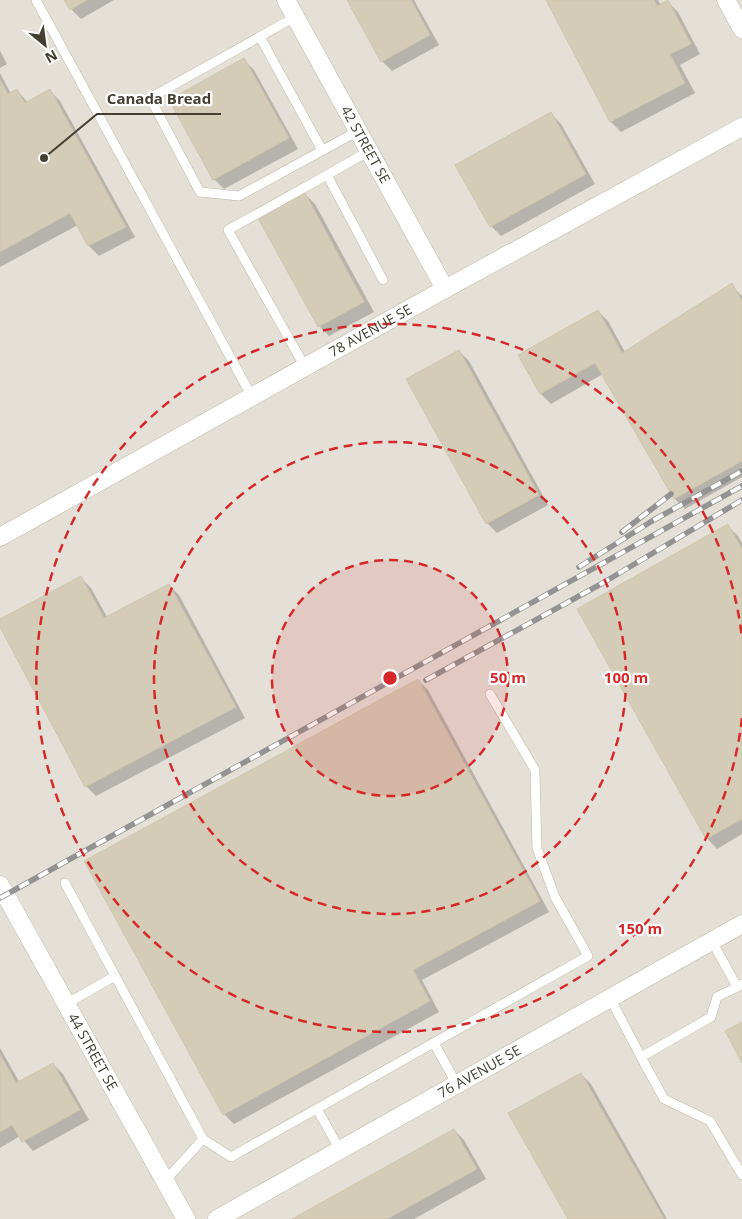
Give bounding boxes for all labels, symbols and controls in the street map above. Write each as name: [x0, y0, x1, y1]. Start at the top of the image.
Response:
north arrow: [20, 20, 70, 70]
text: N: [42, 46, 61, 68]
callout: Canada Bread: [97, 84, 221, 114]
text: Canada Bread: [107, 88, 211, 108]
street label: 42 STREET SE: [337, 102, 395, 187]
street label: 78 AVENUE SE: [325, 299, 415, 361]
text: 50 m: [490, 667, 526, 687]
text: 100 m: [604, 667, 648, 687]
centre of rings: [381, 669, 399, 687]
text: 150 m: [618, 918, 662, 938]
street label: 44 STREET SE: [64, 1009, 123, 1094]
street label: 76 AVENUE SE: [434, 1040, 524, 1102]

